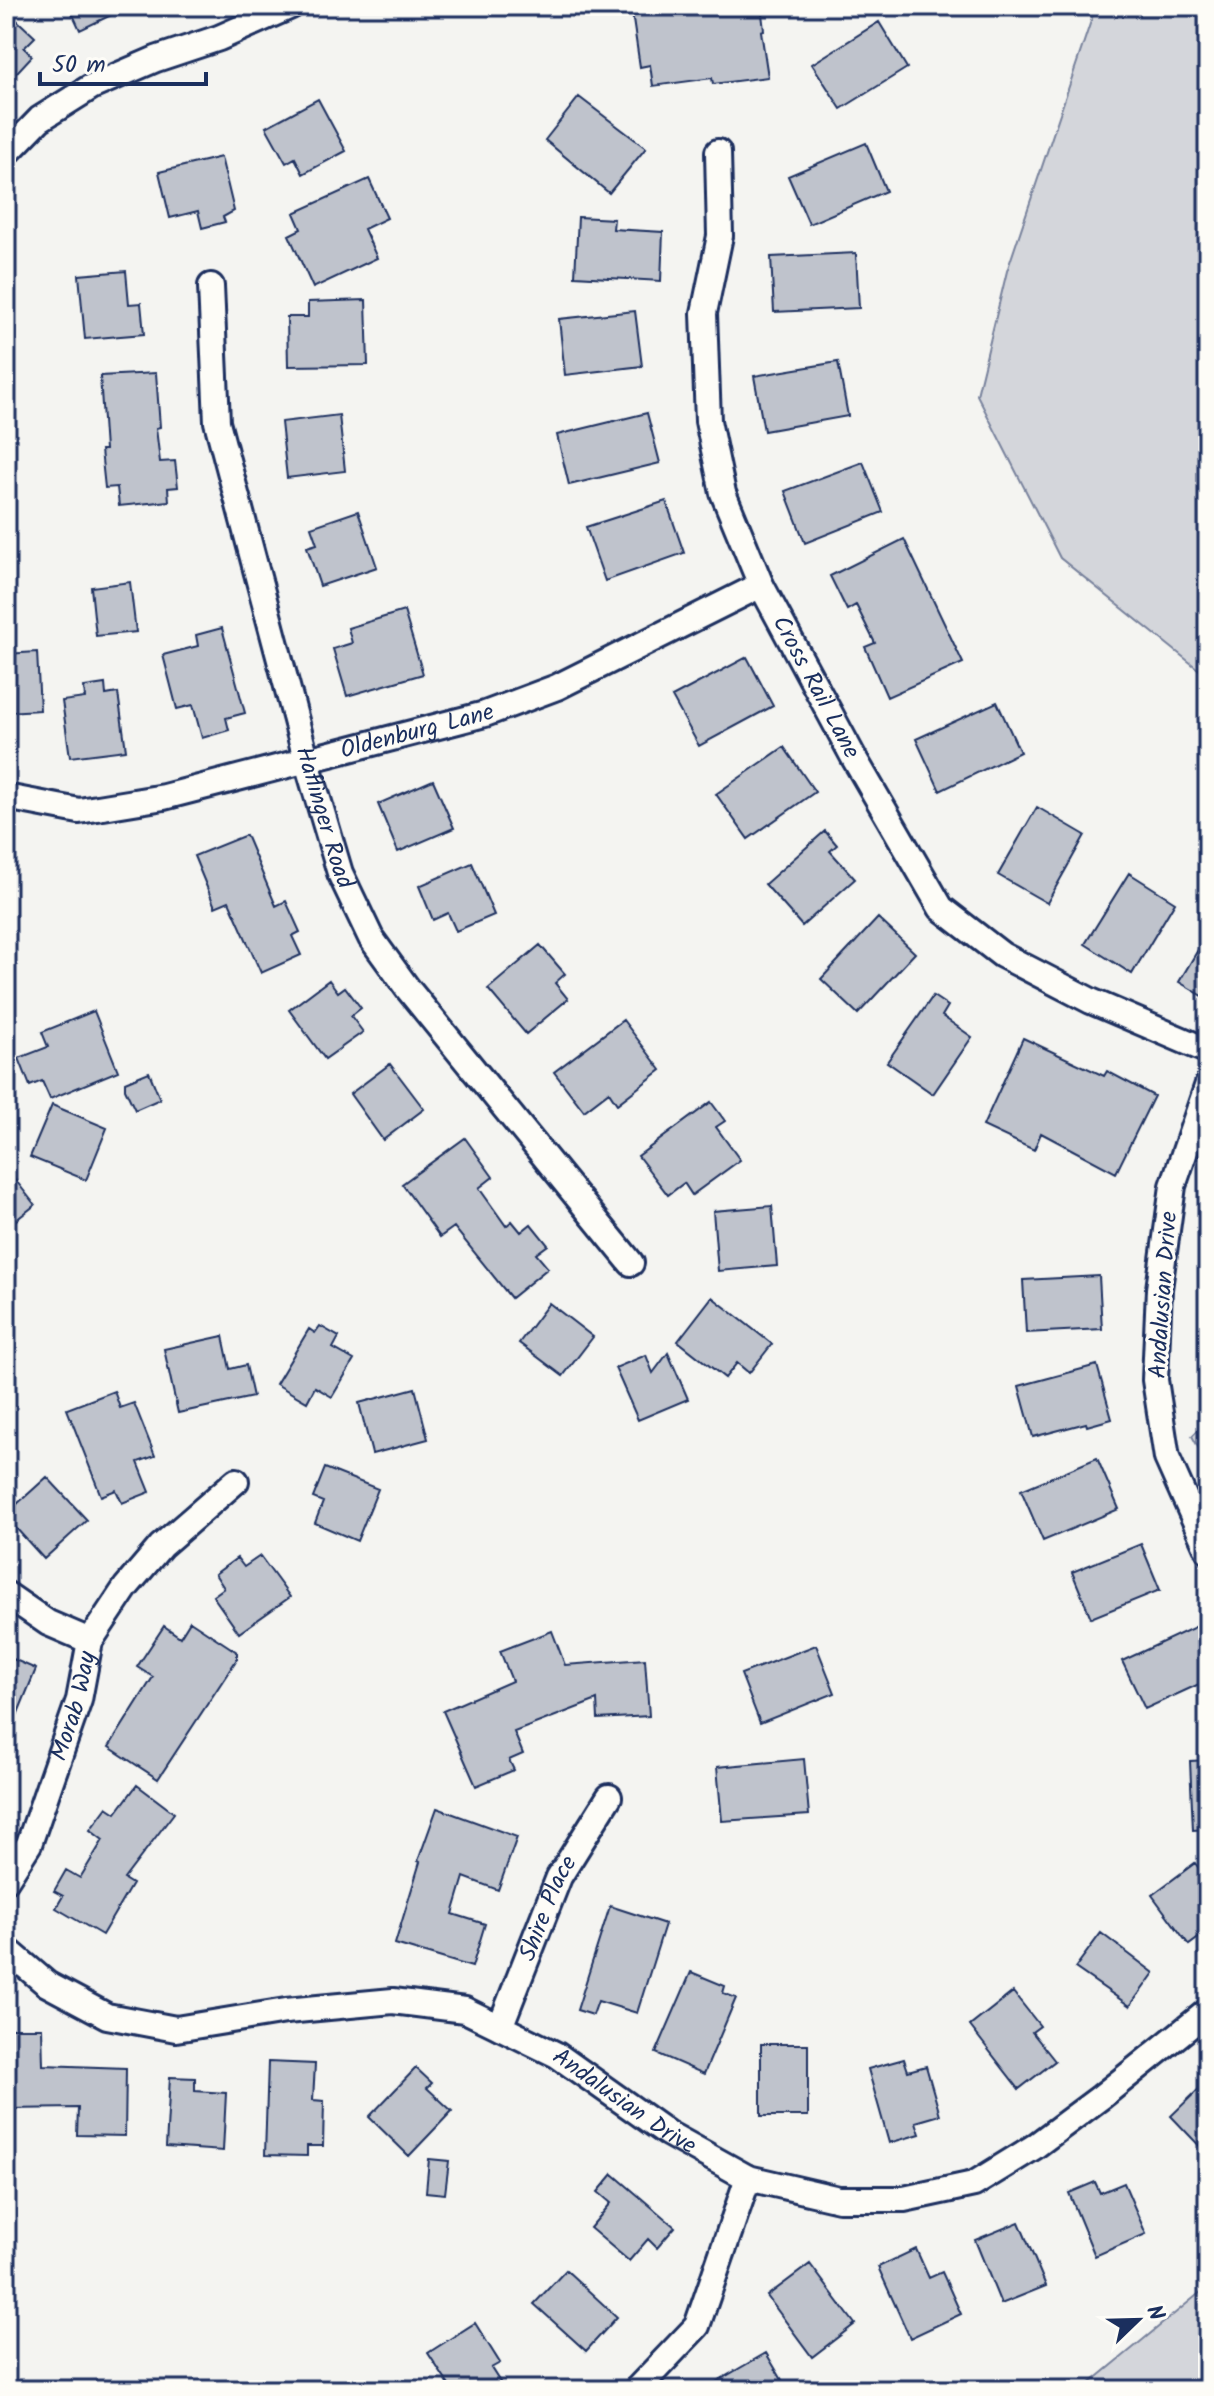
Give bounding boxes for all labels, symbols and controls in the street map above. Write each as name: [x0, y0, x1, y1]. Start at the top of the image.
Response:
scale bar: [40, 36, 206, 86]
text: 50 m: [52, 46, 106, 85]
street label: Cross Rail Lane: [761, 609, 871, 766]
street label: Oldenburg Lane: [336, 693, 500, 770]
street label: Haflinger Road: [284, 742, 365, 897]
street label: Andalusian Drive: [1139, 1210, 1189, 1380]
street label: Morab Way: [40, 1647, 107, 1766]
street label: Shire Place: [508, 1847, 588, 1967]
street label: Andalusian Drive: [544, 2038, 704, 2165]
north arrow: [1098, 2280, 1178, 2360]
text: N: [1135, 2300, 1173, 2326]

